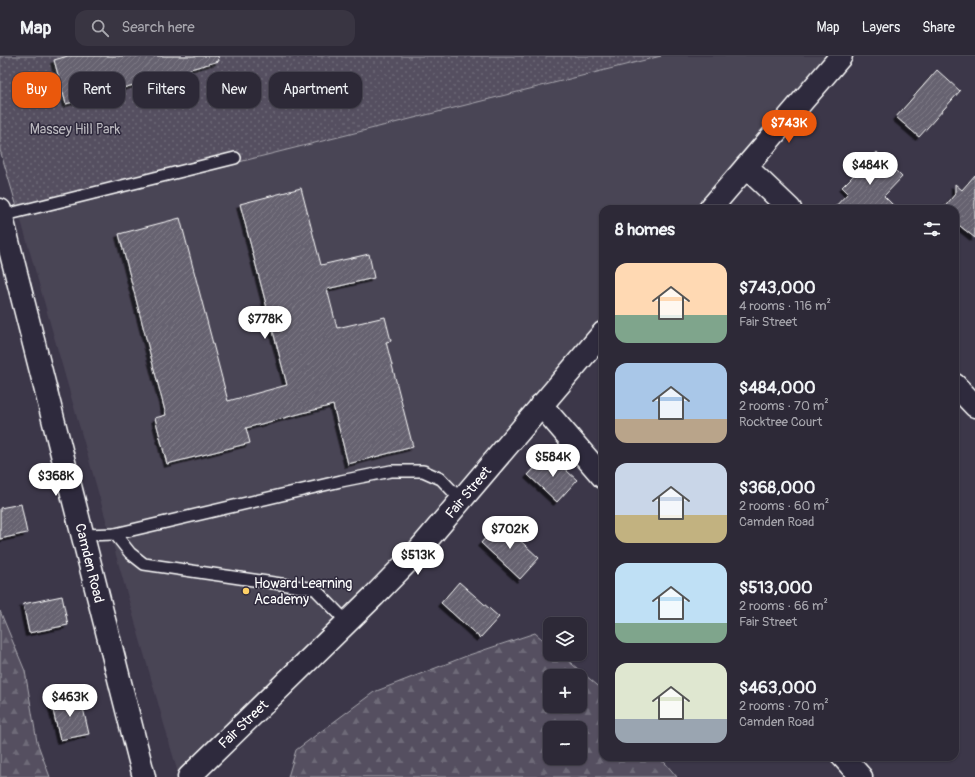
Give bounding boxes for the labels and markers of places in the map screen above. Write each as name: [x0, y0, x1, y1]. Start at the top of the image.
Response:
pin: $743K: [761, 110, 817, 144]
pin: $484K: [842, 152, 898, 186]
pin: $778K: [237, 306, 293, 340]
pin: $584K: [525, 444, 581, 478]
pin: $368K: [28, 463, 84, 497]
pin: $702K: [482, 516, 538, 550]
pin: $513K: [390, 542, 446, 576]
place label: Howard Learning Academy: [254, 575, 352, 608]
marker: Howard Learning Academy: [241, 586, 251, 596]
pin: $463K: [42, 684, 98, 718]

